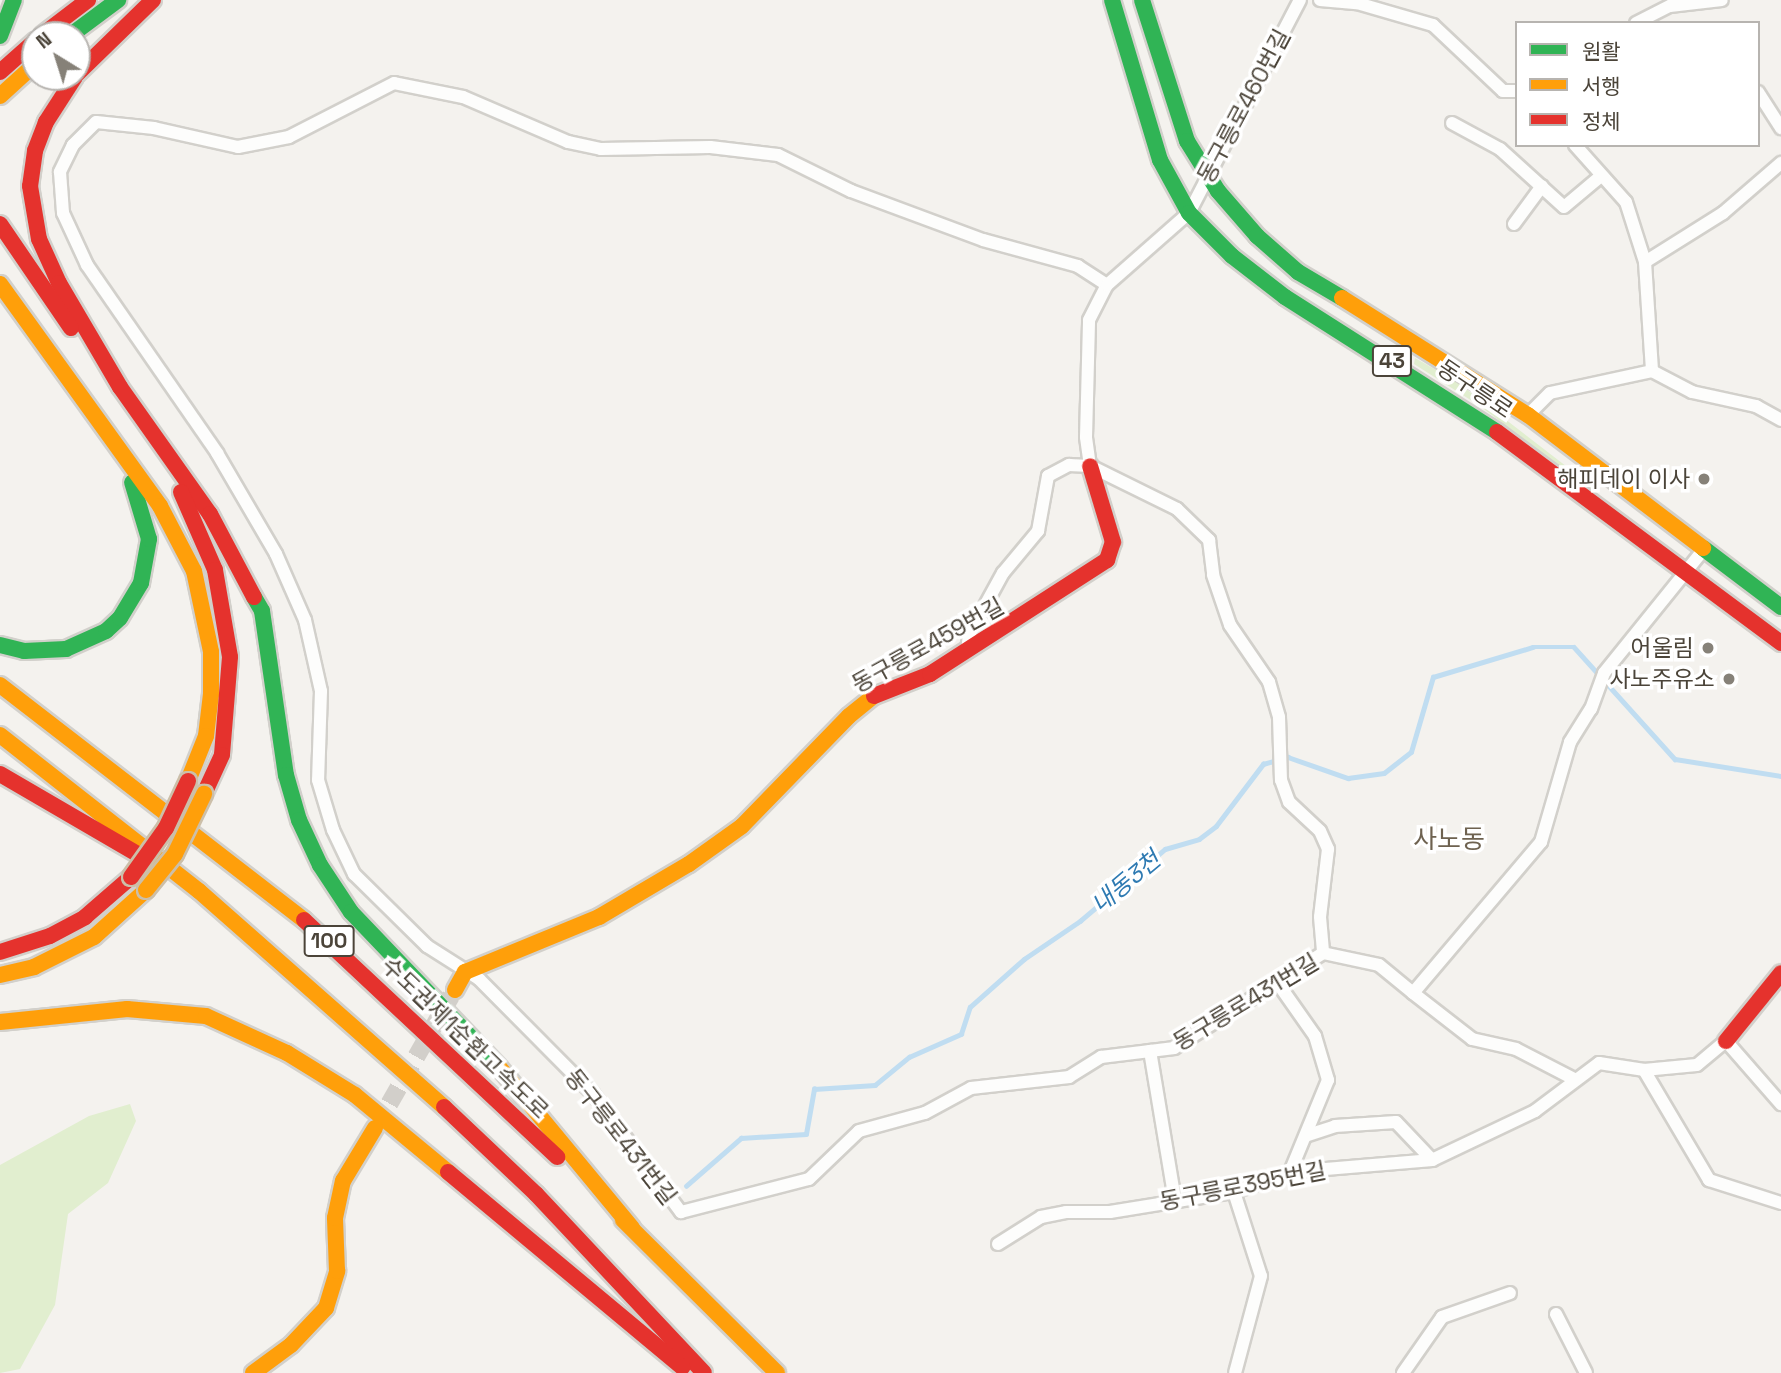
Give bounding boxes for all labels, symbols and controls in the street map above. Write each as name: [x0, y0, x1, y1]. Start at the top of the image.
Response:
north arrow: [21, 21, 91, 91]
legend: [1515, 21, 1760, 147]
street label: 동구릉로460번길: [1192, 24, 1296, 188]
text: N: [31, 27, 57, 54]
text: 원활: [1582, 38, 1621, 65]
text: 서행: [1582, 73, 1621, 100]
text: 정체: [1582, 108, 1621, 135]
road number: 43: [1371, 344, 1413, 378]
street label: 동구릉로: [1432, 354, 1518, 424]
place label: 해피데이 이사: [1557, 465, 1690, 493]
marker: 해피데이 이사: [1696, 471, 1712, 487]
street label: 동구릉로459번길: [847, 592, 1009, 698]
place label: 어울림: [1631, 634, 1694, 662]
marker: 어울림: [1700, 640, 1716, 656]
place label: 사노주유소: [1609, 665, 1715, 693]
marker: 사노주유소: [1721, 671, 1737, 687]
district label: 사노동: [1413, 824, 1485, 856]
water label: 내동3천: [1086, 845, 1166, 919]
road number: 100: [303, 923, 355, 958]
street label: 동구릉로431번길: [1168, 948, 1324, 1056]
street label: 수도권제1순환고속도로: [376, 951, 554, 1125]
street label: 동구릉로431번길: [559, 1064, 683, 1210]
street label: 동구릉로395번길: [1158, 1156, 1328, 1216]

